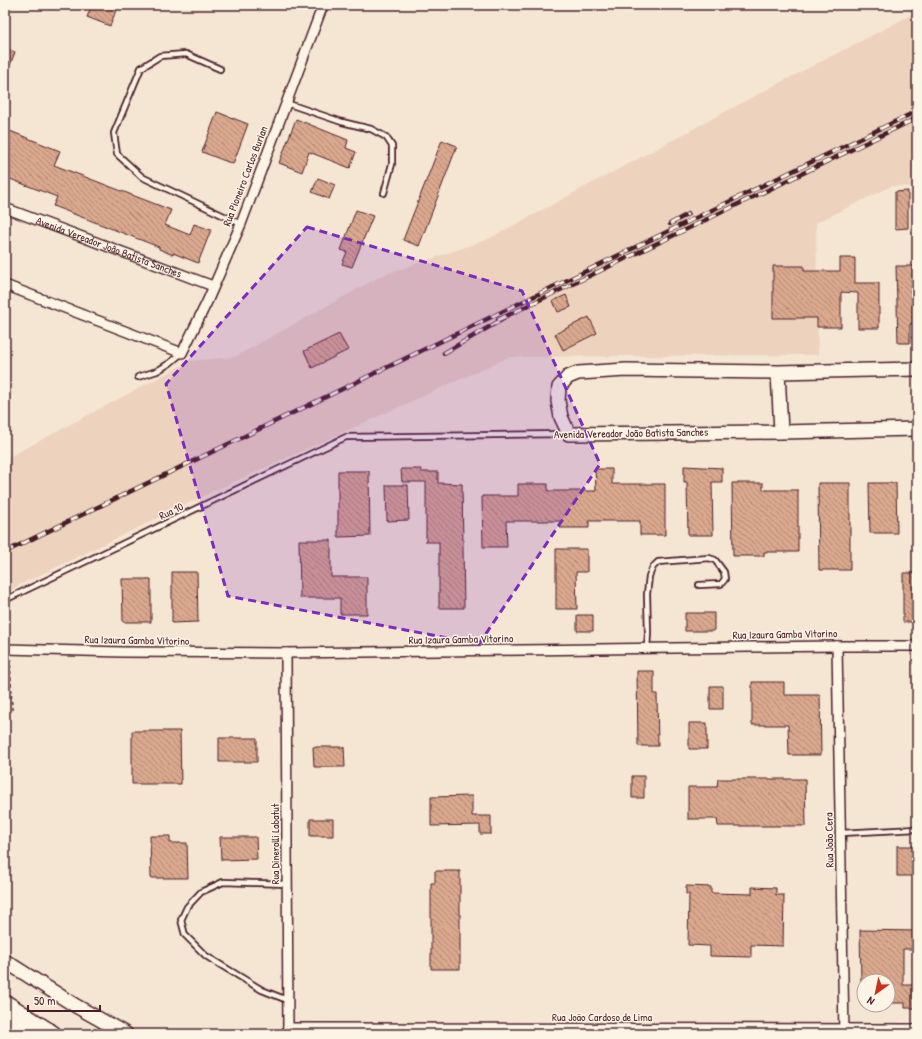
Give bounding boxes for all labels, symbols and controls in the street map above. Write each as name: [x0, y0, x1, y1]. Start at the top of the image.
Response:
street label: Rua Pioneiro Carlos Burian: [219, 124, 271, 228]
street label: Avenida Vereador João Batista Sanches: [34, 213, 184, 281]
street label: Avenida Vereador João Batista Sanches: [554, 425, 708, 441]
street label: Rua 10: [157, 499, 185, 523]
street label: Rua Izaura Gamba Vitorino: [733, 626, 838, 642]
street label: Rua Izaura Gamba Vitorino: [409, 631, 514, 647]
street label: Rua Izaura Gamba Vitorino: [85, 632, 190, 648]
street label: Rua Dinerolli Labatut: [268, 803, 282, 884]
street label: Rua João Cera: [822, 812, 836, 868]
north arrow: [856, 973, 896, 1013]
scale bar: [28, 987, 100, 1013]
text: 50 m: [34, 992, 55, 1009]
text: N: [864, 994, 877, 1009]
street label: Rua João Cardoso de Lima: [552, 1010, 653, 1024]

